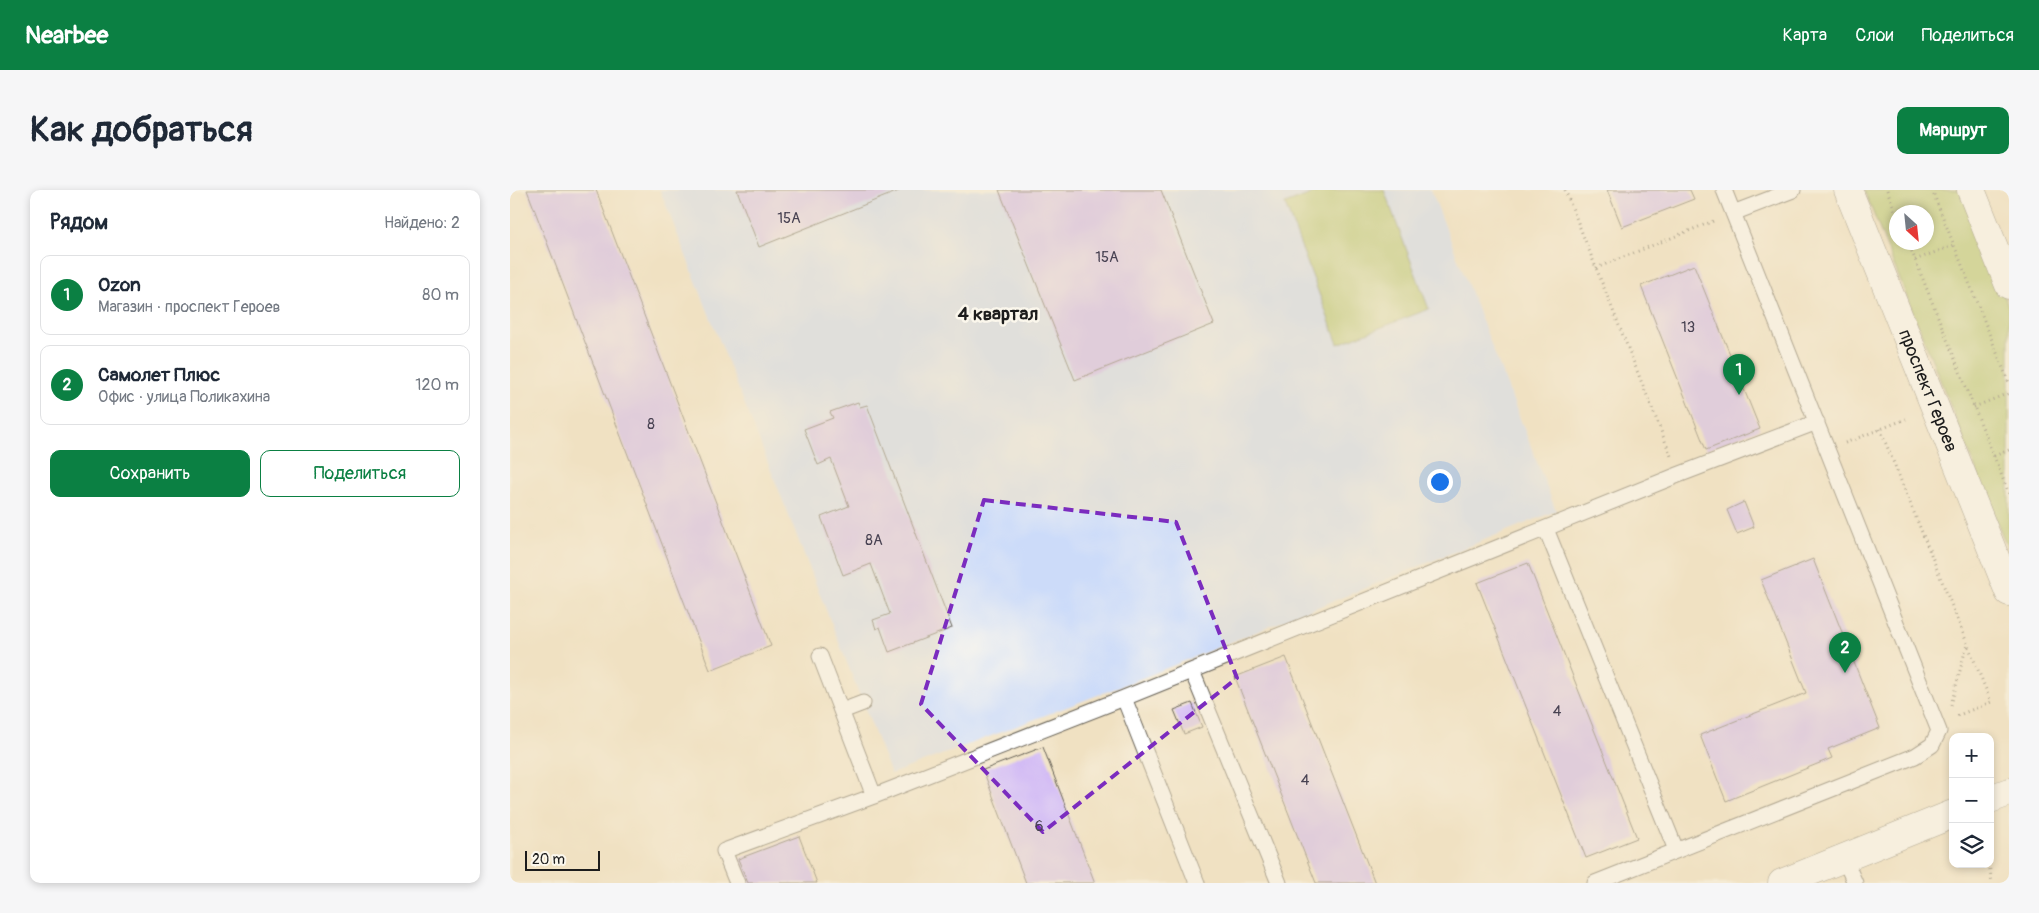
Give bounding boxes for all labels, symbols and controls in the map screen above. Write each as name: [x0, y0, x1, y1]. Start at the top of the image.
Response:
text: Nearbee: [25, 21, 108, 50]
text: Карта: [1783, 24, 1827, 47]
text: Слои: [1855, 24, 1893, 47]
text: Поделиться: [1921, 24, 2014, 47]
button: Маршрут: [1897, 107, 2009, 154]
text: Как добраться: [30, 108, 253, 152]
north arrow: [1889, 205, 1934, 250]
text: Рядом: [50, 209, 108, 236]
house number: 15А: [777, 209, 801, 228]
text: Найдено: 2: [384, 213, 460, 233]
house number: 15А: [1095, 248, 1119, 267]
text: Ozon: [98, 273, 141, 297]
text: 1: [64, 285, 70, 305]
text: 80 m: [422, 285, 459, 305]
text: Магазин · проспект Героев: [98, 297, 280, 317]
district label: 4 квартал: [958, 302, 1038, 326]
house number: 13: [1681, 318, 1695, 337]
street label: проспект Героев: [1893, 326, 1963, 455]
pin: 1: [1723, 354, 1755, 395]
text: Самолет Плюс: [98, 363, 220, 387]
text: 2: [63, 375, 71, 395]
text: 120 m: [415, 375, 459, 395]
text: Офис · улица Поликахина: [98, 387, 270, 407]
house number: 8: [647, 415, 655, 434]
button: Сохранить: [50, 450, 250, 497]
button: Поделиться: [260, 450, 460, 497]
your location: [1427, 469, 1453, 495]
house number: 8А: [865, 531, 883, 550]
pin: 2: [1829, 632, 1861, 673]
house number: 4: [1553, 702, 1562, 721]
map controls: [1949, 733, 1994, 868]
button: +: [1949, 733, 1994, 778]
house number: 4: [1301, 771, 1310, 790]
button: −: [1949, 778, 1994, 823]
house number: 6: [1035, 817, 1043, 836]
button: layers: [1949, 823, 1994, 868]
scale bar: [525, 848, 600, 871]
text: 20 m: [532, 851, 565, 868]

